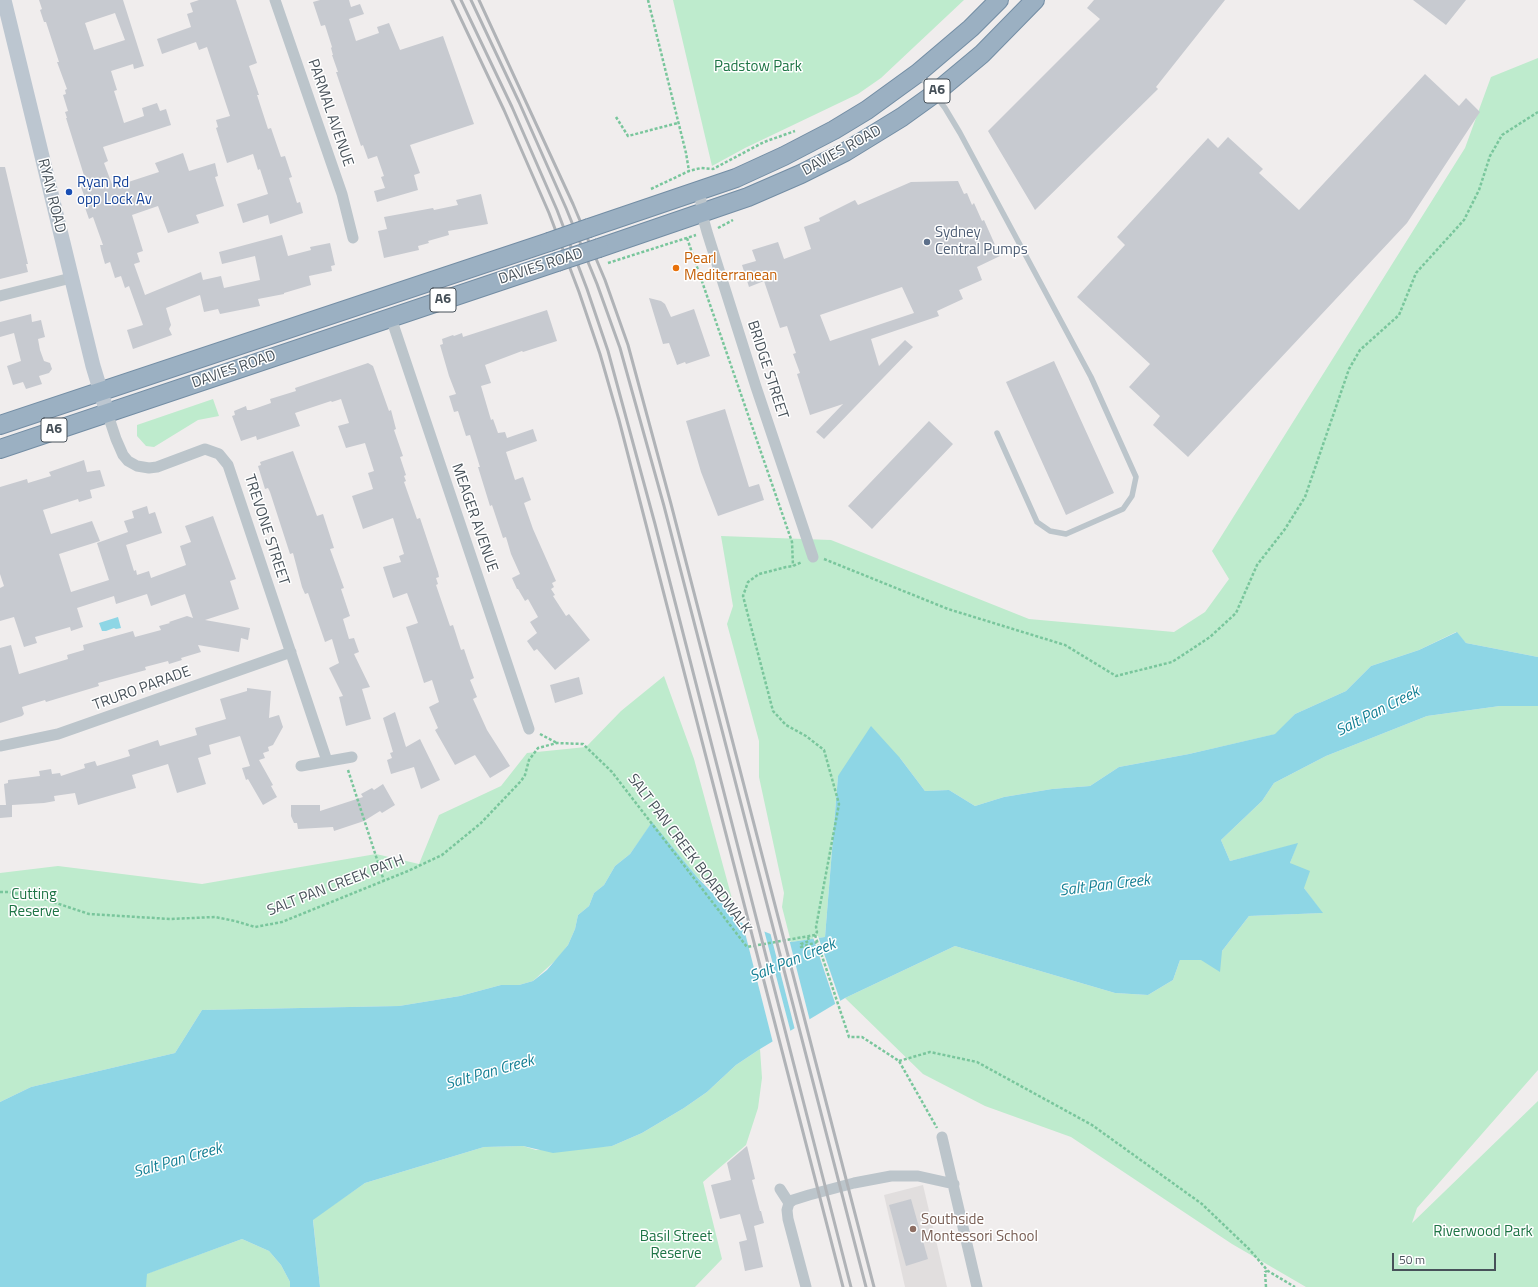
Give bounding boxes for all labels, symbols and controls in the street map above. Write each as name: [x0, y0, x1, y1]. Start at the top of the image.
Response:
street label: PARMAL AVENUE: [303, 57, 357, 169]
park label: Padstow Park: [714, 58, 802, 76]
road number: A6: [924, 79, 950, 103]
street label: DAVIES ROAD: [799, 122, 885, 180]
street label: RYAN ROAD: [33, 157, 69, 235]
place label: Ryan Rd opp Lock Av: [77, 174, 152, 209]
marker: Ryan Rd opp Lock Av: [64, 187, 74, 197]
place label: Sydney Central Pumps: [935, 224, 1028, 259]
marker: Sydney Central Pumps: [922, 237, 932, 247]
street label: DAVIES ROAD: [497, 245, 585, 289]
place label: Pearl Mediterranean: [684, 250, 777, 285]
marker: Pearl Mediterranean: [671, 263, 681, 273]
road number: A6: [430, 288, 456, 312]
street label: BRIDGE STREET: [743, 319, 791, 421]
street label: DAVIES ROAD: [190, 347, 278, 393]
road number: A6: [41, 418, 67, 442]
street label: MEAGER AVENUE: [447, 461, 501, 575]
street label: TREVONE STREET: [240, 472, 292, 588]
street label: TRURO PARADE: [91, 663, 193, 715]
water label: Salt Pan Creek: [1333, 683, 1423, 741]
street label: SALT PAN CREEK BOARDWALK: [623, 771, 755, 937]
street label: SALT PAN CREEK PATH: [265, 852, 407, 920]
water label: Salt Pan Creek: [1059, 871, 1151, 901]
park label: Cutting Reserve: [8, 886, 60, 921]
water label: Salt Pan Creek: [747, 935, 839, 987]
water label: Salt Pan Creek: [444, 1051, 536, 1095]
water label: Salt Pan Creek: [132, 1139, 224, 1183]
place label: Southside Montessori School: [921, 1211, 1038, 1246]
park label: Riverwood Park: [1433, 1223, 1533, 1241]
marker: Southside Montessori School: [908, 1224, 918, 1234]
park label: Basil Street Reserve: [640, 1228, 712, 1263]
scale bar: [1394, 1245, 1498, 1271]
text: 50 m: [1399, 1250, 1425, 1269]

